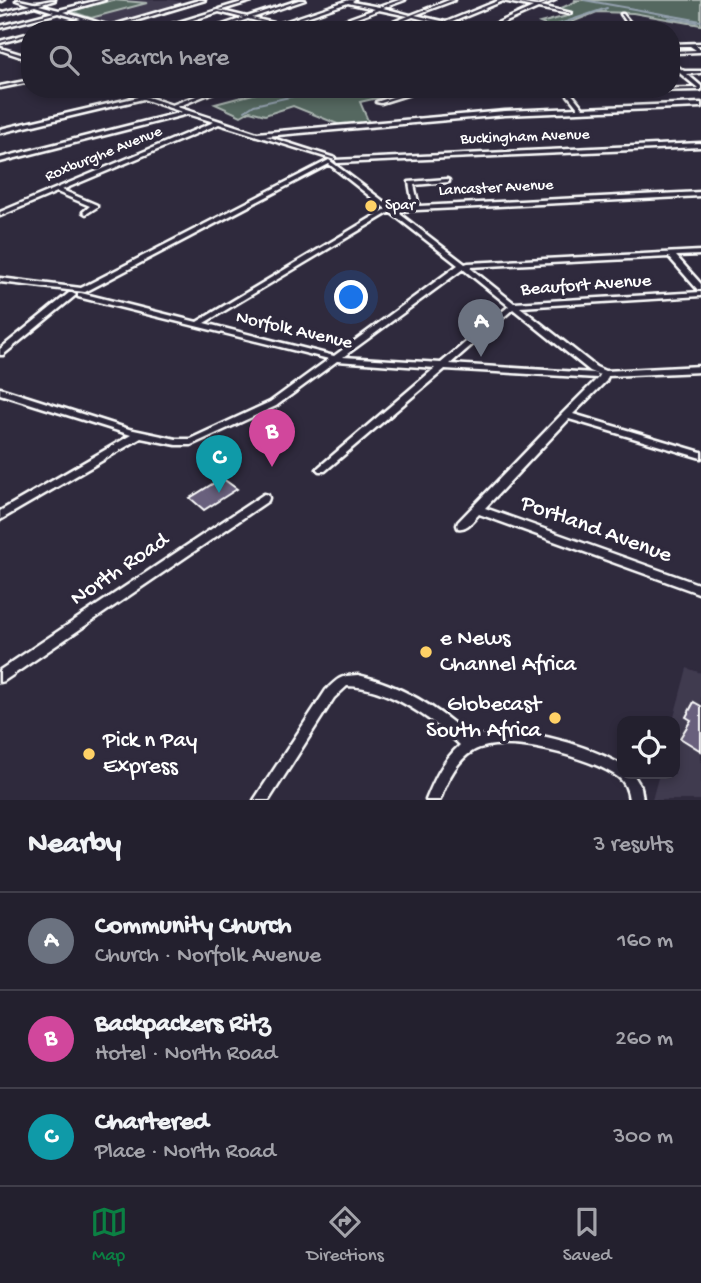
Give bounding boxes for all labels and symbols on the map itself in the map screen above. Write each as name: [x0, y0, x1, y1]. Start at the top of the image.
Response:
street label: Roxburghe Avenue: [43, 123, 166, 187]
street label: Buckingham Avenue: [459, 126, 591, 150]
street label: Lancaster Avenue: [438, 176, 555, 201]
place label: Spar: [385, 197, 416, 216]
marker: Spar: [363, 198, 379, 214]
street label: Beaufort Avenue: [519, 270, 652, 302]
your location: [334, 280, 368, 314]
pin: A: [458, 299, 504, 357]
street label: Norfolk Avenue: [233, 306, 355, 356]
pin: B: [249, 409, 295, 467]
pin: C: [196, 435, 242, 493]
street label: Portland Avenue: [516, 490, 676, 570]
street label: North Road: [66, 527, 175, 613]
place label: e News Channel Africa: [440, 626, 577, 679]
marker: e News Channel Africa: [418, 644, 434, 660]
place label: Globecast South Africa: [426, 692, 543, 745]
marker: Globecast South Africa: [547, 710, 563, 726]
place label: Pick n Pay Express: [102, 728, 197, 781]
marker: Pick n Pay Express: [81, 746, 97, 762]

